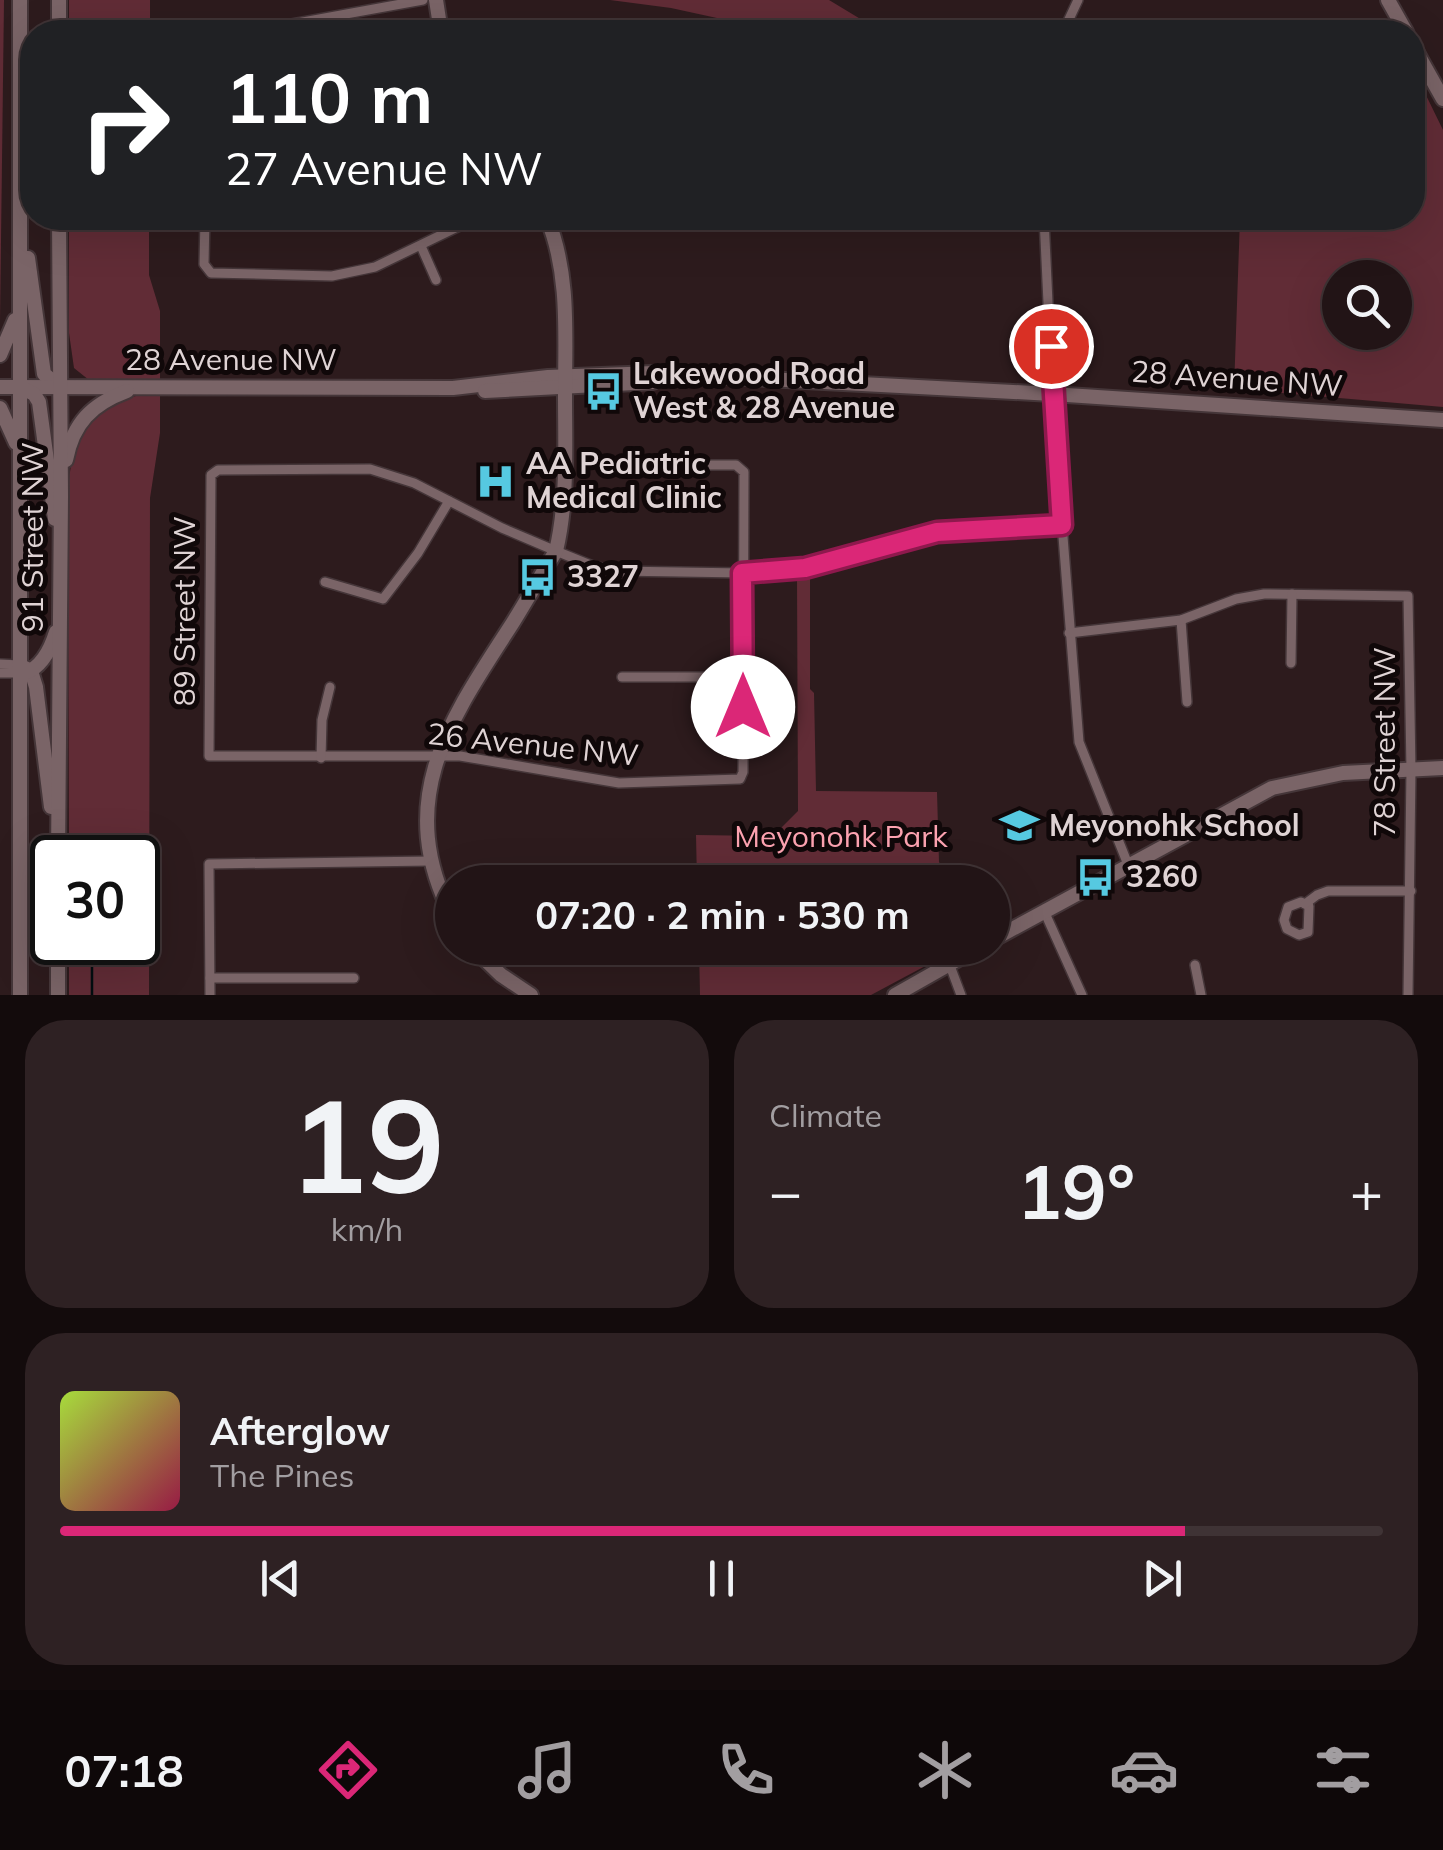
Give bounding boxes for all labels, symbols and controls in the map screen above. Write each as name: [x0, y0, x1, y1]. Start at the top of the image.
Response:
text: 110 m: [225, 53, 433, 141]
icon: right: [60, 60, 190, 190]
text: 27 Avenue NW: [225, 140, 543, 196]
map controls: [1322, 260, 1412, 350]
button: search: [1322, 260, 1412, 350]
pin: [1009, 304, 1094, 389]
icon: arrive: [1024, 319, 1079, 374]
street label: 28 Avenue NW: [125, 340, 337, 378]
street label: 28 Avenue NW: [1130, 352, 1344, 404]
place label: Lakewood Road West & 28 Avenue: [633, 354, 895, 426]
bus stop icon: Lakewood Road West & 28 Avenue: [582, 370, 624, 412]
street label: 91 Street NW: [13, 442, 51, 632]
place label: AA Pediatric Medical Clinic: [526, 444, 722, 516]
hospital icon: AA Pediatric Medical Clinic: [475, 460, 517, 502]
street label: 89 Street NW: [165, 516, 203, 706]
bus stop icon: 3327: [516, 556, 558, 598]
place label: 3327: [567, 557, 639, 595]
street label: 78 Street NW: [1365, 647, 1403, 837]
position arrow: [691, 655, 795, 759]
street label: 26 Avenue NW: [426, 714, 640, 774]
school or university icon: Meyonohk School: [998, 805, 1040, 847]
place label: Meyonohk School: [1049, 806, 1300, 844]
park label: Meyonohk Park: [734, 817, 948, 855]
speed limit sign: 30: [30, 835, 160, 965]
bus stop icon: 3260: [1075, 856, 1117, 898]
place label: 3260: [1126, 857, 1198, 895]
text: 07:20 · 2 min · 530 m: [535, 891, 910, 939]
text: 19: [289, 1062, 445, 1226]
text: Climate: [769, 1095, 882, 1135]
text: 19°: [1017, 1144, 1135, 1238]
text: −: [769, 1157, 802, 1226]
text: +: [1350, 1157, 1383, 1226]
text: km/h: [331, 1209, 403, 1249]
text: Afterglow: [210, 1407, 390, 1455]
text: The Pines: [210, 1455, 354, 1495]
icon: previous: [253, 1551, 308, 1606]
icon: pause: [694, 1551, 749, 1606]
icon: next: [1135, 1551, 1190, 1606]
icon: directions: [313, 1735, 383, 1805]
icon: music: [512, 1735, 582, 1805]
icon: phone: [711, 1735, 781, 1805]
icon: climate: [910, 1735, 980, 1805]
icon: car: [1109, 1735, 1179, 1805]
icon: filters: [1308, 1735, 1378, 1805]
text: 07:18: [65, 1742, 184, 1798]

